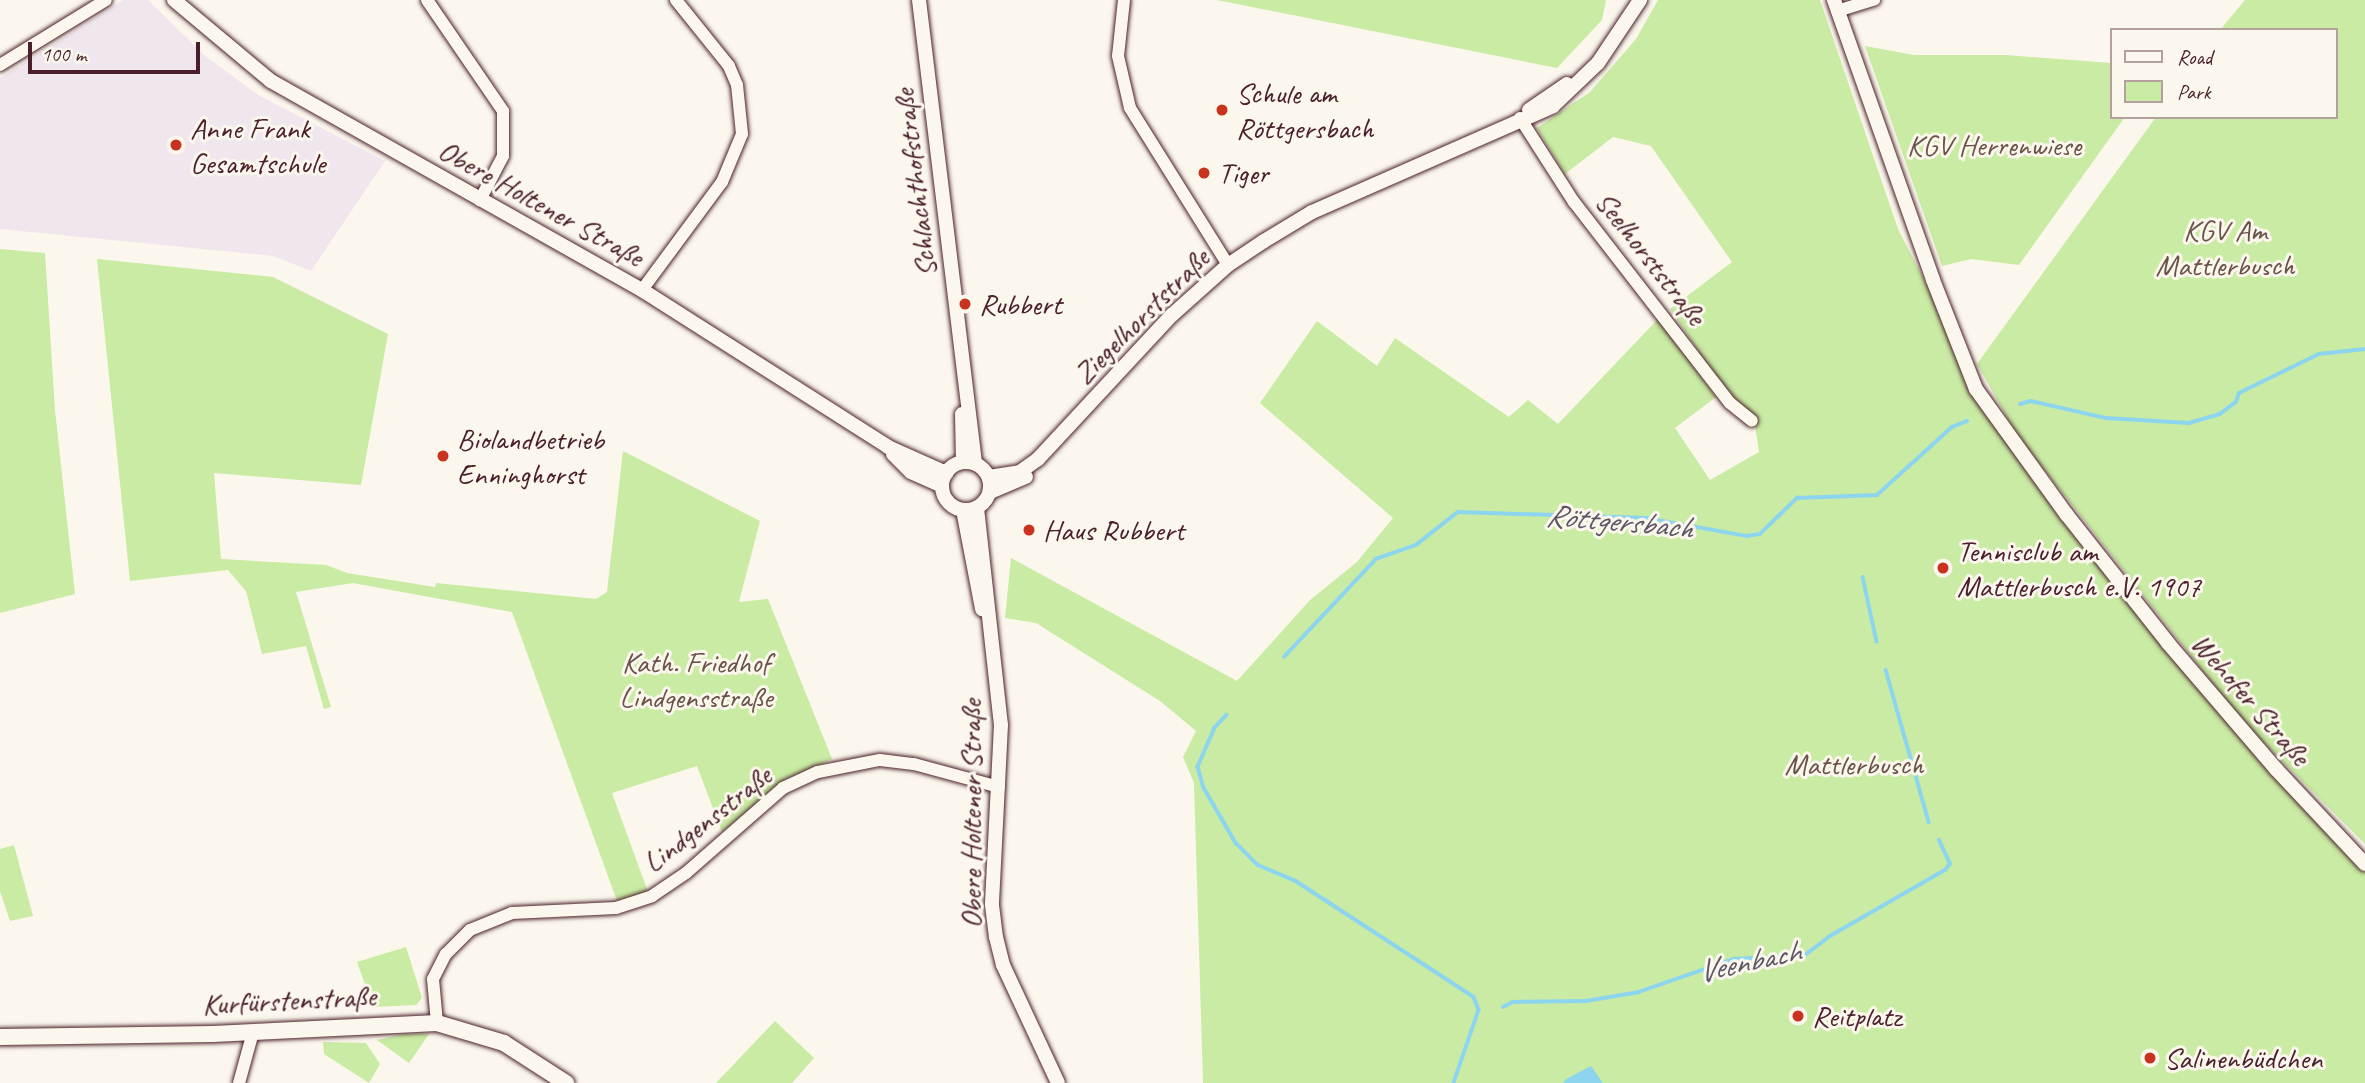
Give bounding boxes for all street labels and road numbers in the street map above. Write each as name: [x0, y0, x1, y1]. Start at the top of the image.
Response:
street label: Schlachthofstraße: [886, 87, 944, 279]
street label: Obere Holtener Straße: [432, 132, 650, 274]
street label: Seelhorststraße: [1588, 184, 1714, 332]
street label: Ziegelhorststraße: [1066, 241, 1216, 391]
street label: Wehofer Straße: [2184, 626, 2318, 772]
street label: Obere Holtener Straße: [953, 699, 989, 929]
street label: Lindgensstraße: [636, 758, 778, 880]
street label: Kurfürstenstraße: [201, 977, 377, 1023]

